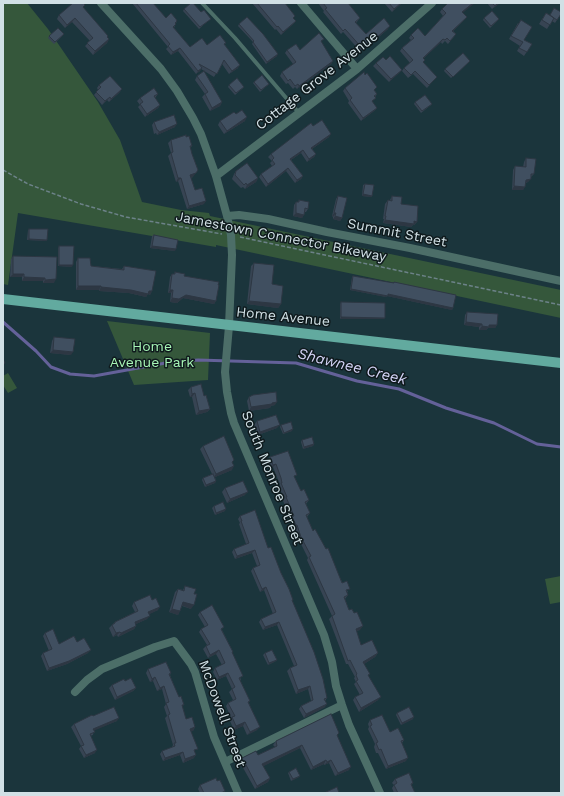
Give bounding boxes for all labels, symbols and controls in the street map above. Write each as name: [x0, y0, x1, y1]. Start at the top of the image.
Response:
street label: Cottage Grove Avenue: [252, 28, 382, 134]
street label: Jamestown Connector Bikeway: [174, 208, 388, 266]
street label: Summit Street: [346, 215, 448, 251]
street label: Home Avenue: [235, 304, 331, 330]
park label: Home Avenue Park: [110, 339, 194, 372]
water label: Shawnee Creek: [296, 345, 408, 389]
street label: South Monroe Street: [237, 409, 307, 547]
street label: McDowell Street: [195, 658, 249, 770]

